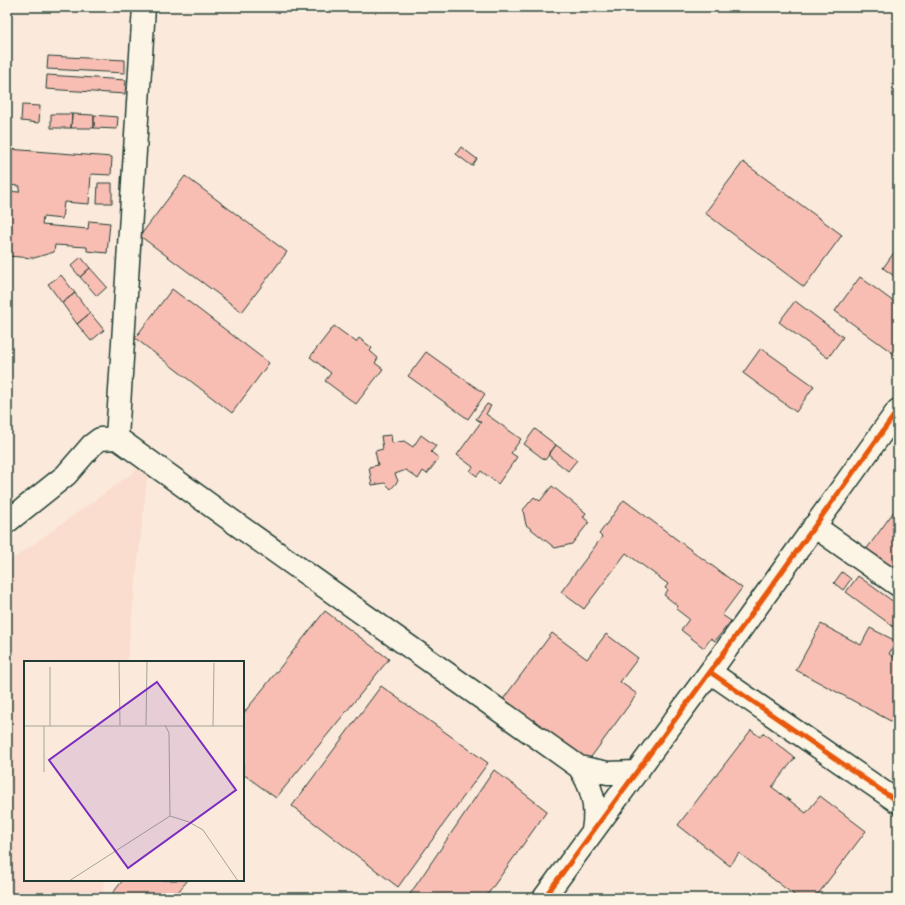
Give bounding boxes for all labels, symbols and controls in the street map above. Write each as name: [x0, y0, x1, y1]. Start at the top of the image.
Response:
inset map: [24, 661, 244, 881]

